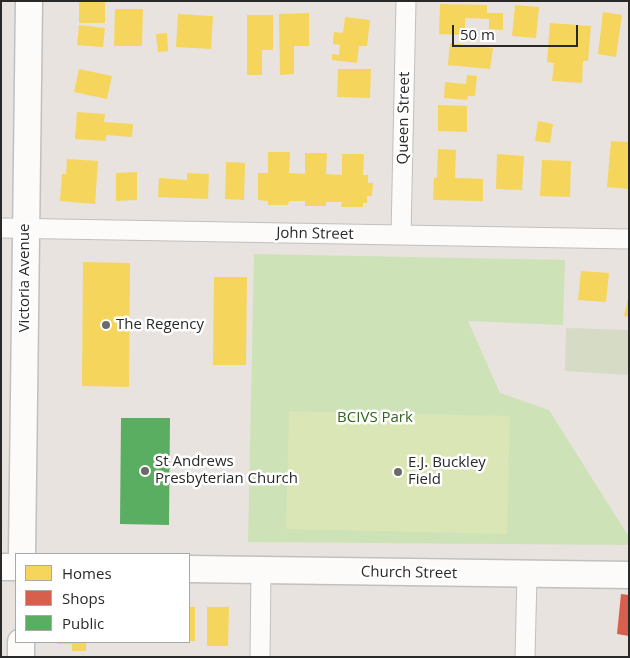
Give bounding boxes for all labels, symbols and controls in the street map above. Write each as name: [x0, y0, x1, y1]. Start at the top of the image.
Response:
scale bar: [455, 15, 581, 47]
text: 50 m: [460, 24, 495, 44]
street label: Queen Street: [394, 71, 414, 165]
street label: Victoria Avenue: [16, 224, 34, 332]
street label: John Street: [276, 224, 354, 244]
place label: The Regency: [116, 316, 204, 334]
marker: The Regency: [100, 319, 112, 331]
park label: BCIVS Park: [337, 409, 413, 427]
place label: St Andrews Presbyterian Church: [155, 453, 298, 488]
place label: E.J. Buckley Field: [408, 454, 486, 489]
marker: St Andrews Presbyterian Church: [139, 465, 151, 477]
marker: E.J. Buckley Field: [392, 466, 404, 478]
legend: [15, 553, 190, 643]
text: Homes: [62, 563, 112, 583]
street label: Church Street: [361, 563, 457, 583]
text: Shops: [62, 588, 105, 608]
text: Public: [62, 613, 104, 633]

